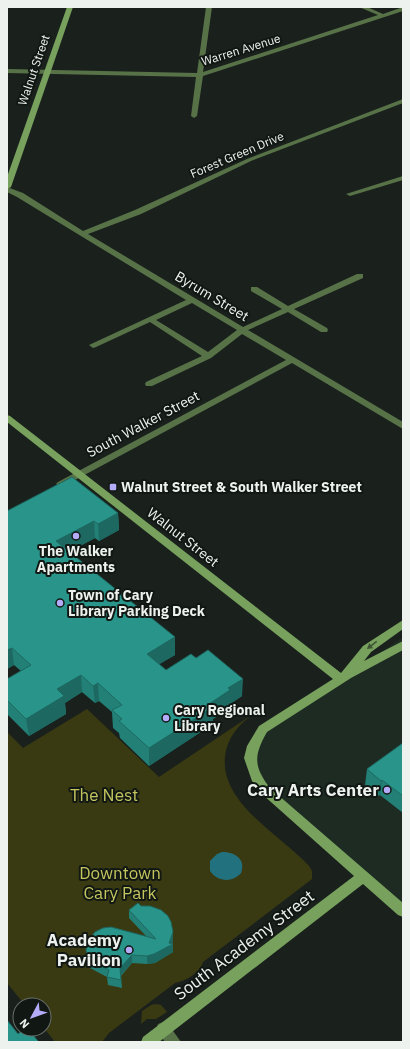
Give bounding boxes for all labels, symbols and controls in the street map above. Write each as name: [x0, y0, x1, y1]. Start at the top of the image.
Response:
street label: Warren Avenue: [199, 30, 283, 69]
street label: Walnut Street: [14, 32, 53, 107]
street label: Forest Green Drive: [188, 128, 286, 181]
street label: Byrum Street: [172, 267, 252, 325]
street label: South Walker Street: [83, 387, 203, 461]
place label: Walnut Street & South Walker Street: [121, 478, 362, 496]
marker: Walnut Street & South Walker Street: [108, 482, 118, 492]
street label: Walnut Street: [144, 503, 223, 571]
marker: The Walker Apartments: [71, 531, 81, 541]
place label: The Walker Apartments: [37, 542, 115, 576]
place label: Town of Cary Library Parking Deck: [68, 586, 206, 620]
marker: Town of Cary Library Parking Deck: [55, 598, 65, 608]
one-way arrow: [366, 641, 377, 650]
place label: Cary Regional Library: [174, 701, 265, 735]
marker: Cary Regional Library: [161, 713, 171, 723]
place label: Cary Arts Center: [247, 779, 379, 801]
park label: The Nest: [70, 784, 138, 806]
marker: Cary Arts Center: [382, 785, 392, 795]
park label: Downtown Cary Park: [79, 862, 161, 904]
street label: South Academy Street: [169, 885, 319, 1005]
place label: Academy Pavilion: [47, 929, 121, 971]
marker: Academy Pavilion: [124, 945, 134, 955]
north arrow: [12, 997, 52, 1037]
text: N: [17, 1016, 32, 1031]

